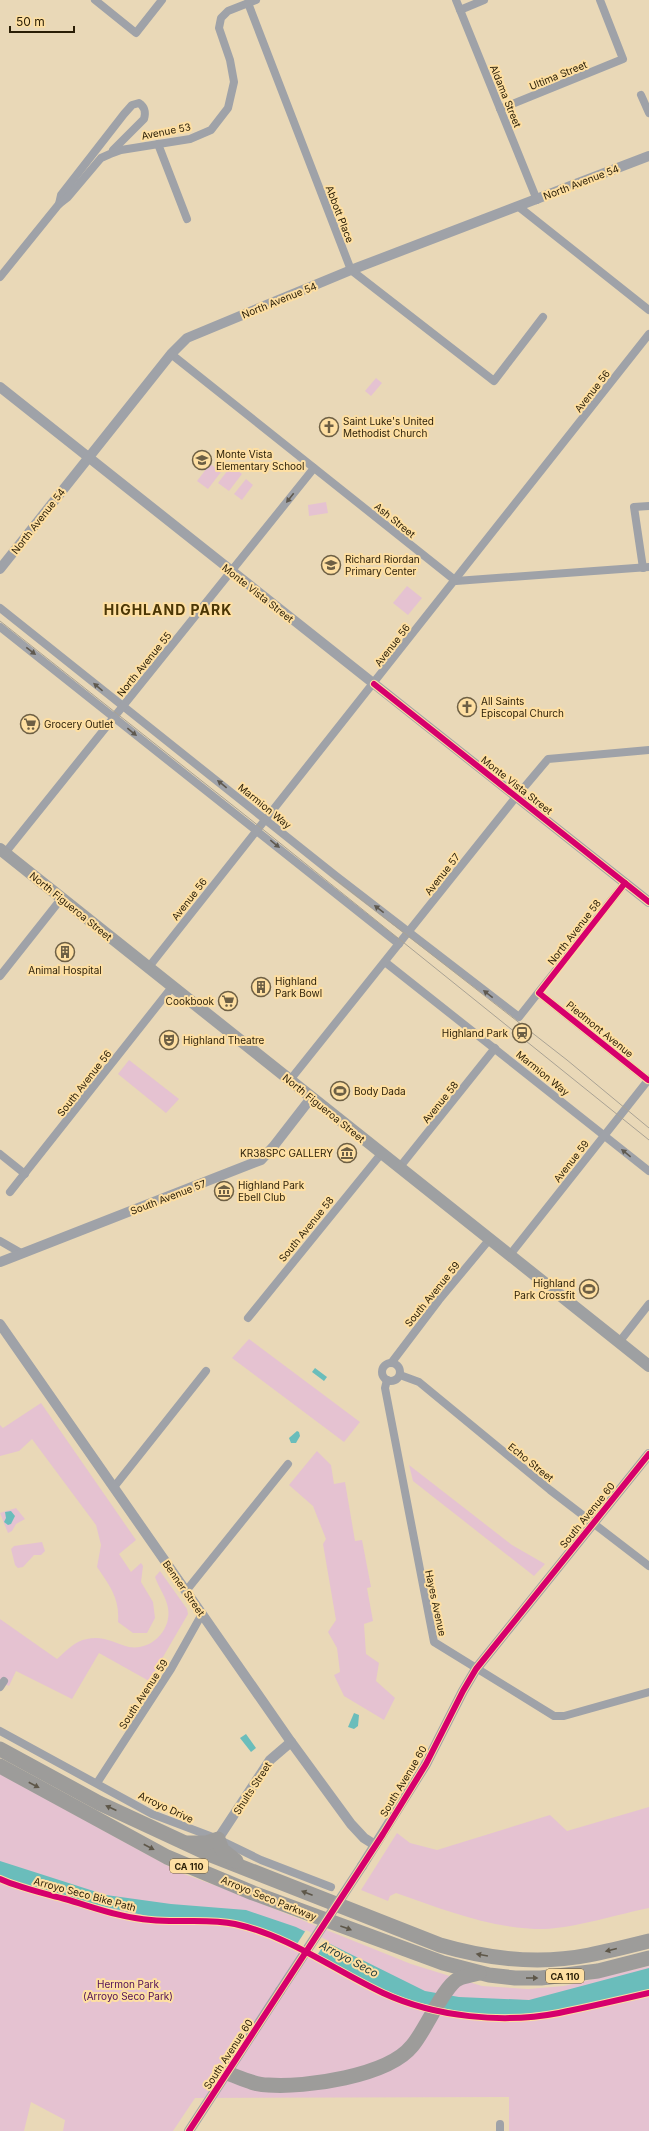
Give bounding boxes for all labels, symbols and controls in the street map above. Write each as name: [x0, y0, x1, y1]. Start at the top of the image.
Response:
scale bar: [10, 8, 74, 34]
text: 50 m: [16, 14, 45, 29]
street label: Ultima Street: [527, 58, 589, 92]
street label: Aldama Street: [488, 63, 524, 130]
street label: Avenue 53: [140, 120, 192, 142]
street label: North Avenue 54: [542, 162, 620, 202]
street label: Abbott Place: [324, 184, 356, 244]
street label: North Avenue 54: [240, 279, 318, 321]
street label: Avenue 56: [572, 368, 612, 414]
place label: Saint Luke's United Methodist Church: [343, 415, 434, 439]
church icon: Saint Luke's United Methodist Church: [318, 416, 340, 438]
place label: Monte Vista Elementary School: [216, 448, 305, 472]
school or university icon: Monte Vista Elementary School: [191, 449, 213, 471]
street label: North Avenue 54: [9, 486, 67, 556]
one-way arrow: [285, 493, 294, 504]
street label: Ash Street: [372, 500, 418, 541]
place label: Richard Riordan Primary Center: [345, 553, 420, 577]
school or university icon: Richard Riordan Primary Center: [320, 554, 342, 576]
street label: Monte Vista Street: [220, 561, 297, 625]
district label: HIGHLAND PARK: [104, 601, 232, 618]
street label: Avenue 56: [372, 622, 412, 668]
street label: North Avenue 55: [114, 629, 174, 699]
one-way arrow: [25, 647, 36, 656]
one-way arrow: [92, 682, 103, 691]
place label: All Saints Episcopal Church: [481, 695, 564, 719]
church icon: All Saints Episcopal Church: [456, 696, 478, 718]
supermarket icon: Grocery Outlet: [19, 713, 41, 735]
place label: Grocery Outlet: [44, 718, 114, 730]
one-way arrow: [127, 728, 138, 737]
street label: Monte Vista Street: [479, 753, 556, 817]
one-way arrow: [216, 780, 227, 789]
street label: Marmion Way: [236, 781, 294, 831]
one-way arrow: [269, 840, 280, 849]
street label: Avenue 57: [422, 850, 462, 897]
street label: North Figueroa Street: [28, 869, 115, 943]
street label: Avenue 56: [169, 876, 209, 922]
street label: North Avenue 58: [545, 897, 603, 967]
one-way arrow: [373, 904, 384, 913]
building icon: Animal Hospital: [54, 941, 76, 963]
place label: Animal Hospital: [28, 964, 102, 976]
place label: Highland Park Bowl: [275, 975, 322, 999]
building icon: Highland Park Bowl: [250, 976, 272, 998]
one-way arrow: [482, 989, 493, 998]
supermarket icon: Cookbook: [217, 990, 239, 1012]
place label: Cookbook: [166, 995, 215, 1007]
street label: Piedmont Avenue: [564, 998, 636, 1060]
station icon: Highland Park: [511, 1022, 533, 1044]
place label: Highland Park: [442, 1027, 509, 1039]
theatre icon: Highland Theatre: [158, 1029, 180, 1051]
place label: Highland Theatre: [183, 1034, 265, 1046]
street label: South Avenue 56: [54, 1048, 114, 1118]
street label: Marmion Way: [514, 1048, 572, 1098]
street label: North Figueroa Street: [281, 1071, 368, 1145]
street label: Avenue 58: [420, 1079, 460, 1125]
sports icon: Body Dada: [329, 1080, 351, 1102]
place label: Body Dada: [354, 1085, 406, 1097]
street label: Avenue 59: [551, 1138, 591, 1184]
museum icon: KR38SPC GALLERY: [336, 1142, 358, 1164]
place label: KR38SPC GALLERY: [240, 1147, 333, 1159]
one-way arrow: [621, 1149, 632, 1158]
street label: South Avenue 57: [129, 1177, 208, 1217]
place label: Highland Park Ebell Club: [238, 1179, 305, 1203]
museum icon: Highland Park Ebell Club: [213, 1180, 235, 1202]
street label: South Avenue 58: [276, 1194, 336, 1264]
street label: South Avenue 59: [402, 1259, 462, 1329]
place label: Highland Park Crossfit: [514, 1277, 576, 1301]
sports icon: Highland Park Crossfit: [578, 1278, 600, 1300]
street label: Echo Street: [506, 1440, 557, 1484]
street label: South Avenue 60: [557, 1480, 617, 1550]
street label: Benner Street: [160, 1558, 208, 1619]
street label: Hayes Avenue: [423, 1569, 449, 1637]
street label: South Avenue 59: [116, 1657, 170, 1731]
street label: South Avenue 60: [377, 1743, 429, 1819]
street label: Shults Street: [231, 1759, 274, 1817]
one-way arrow: [28, 1782, 40, 1788]
street label: Arroyo Drive: [137, 1789, 196, 1825]
one-way arrow: [105, 1805, 116, 1811]
one-way arrow: [143, 1843, 154, 1850]
road number: CA 110: [170, 1859, 208, 1873]
street label: Arroyo Seco Parkway: [220, 1873, 319, 1923]
street label: Arroyo Seco Bike Path: [33, 1875, 137, 1913]
one-way arrow: [301, 1890, 313, 1896]
one-way arrow: [341, 1926, 353, 1932]
water label: Arroyo Seco: [316, 1937, 381, 1980]
one-way arrow: [605, 1947, 617, 1953]
one-way arrow: [476, 1952, 488, 1958]
road number: CA 110: [546, 1969, 584, 1983]
one-way arrow: [526, 1975, 539, 1981]
park label: Hermon Park (Arroyo Seco Park): [83, 1978, 173, 2002]
street label: South Avenue 60: [201, 2017, 255, 2091]

